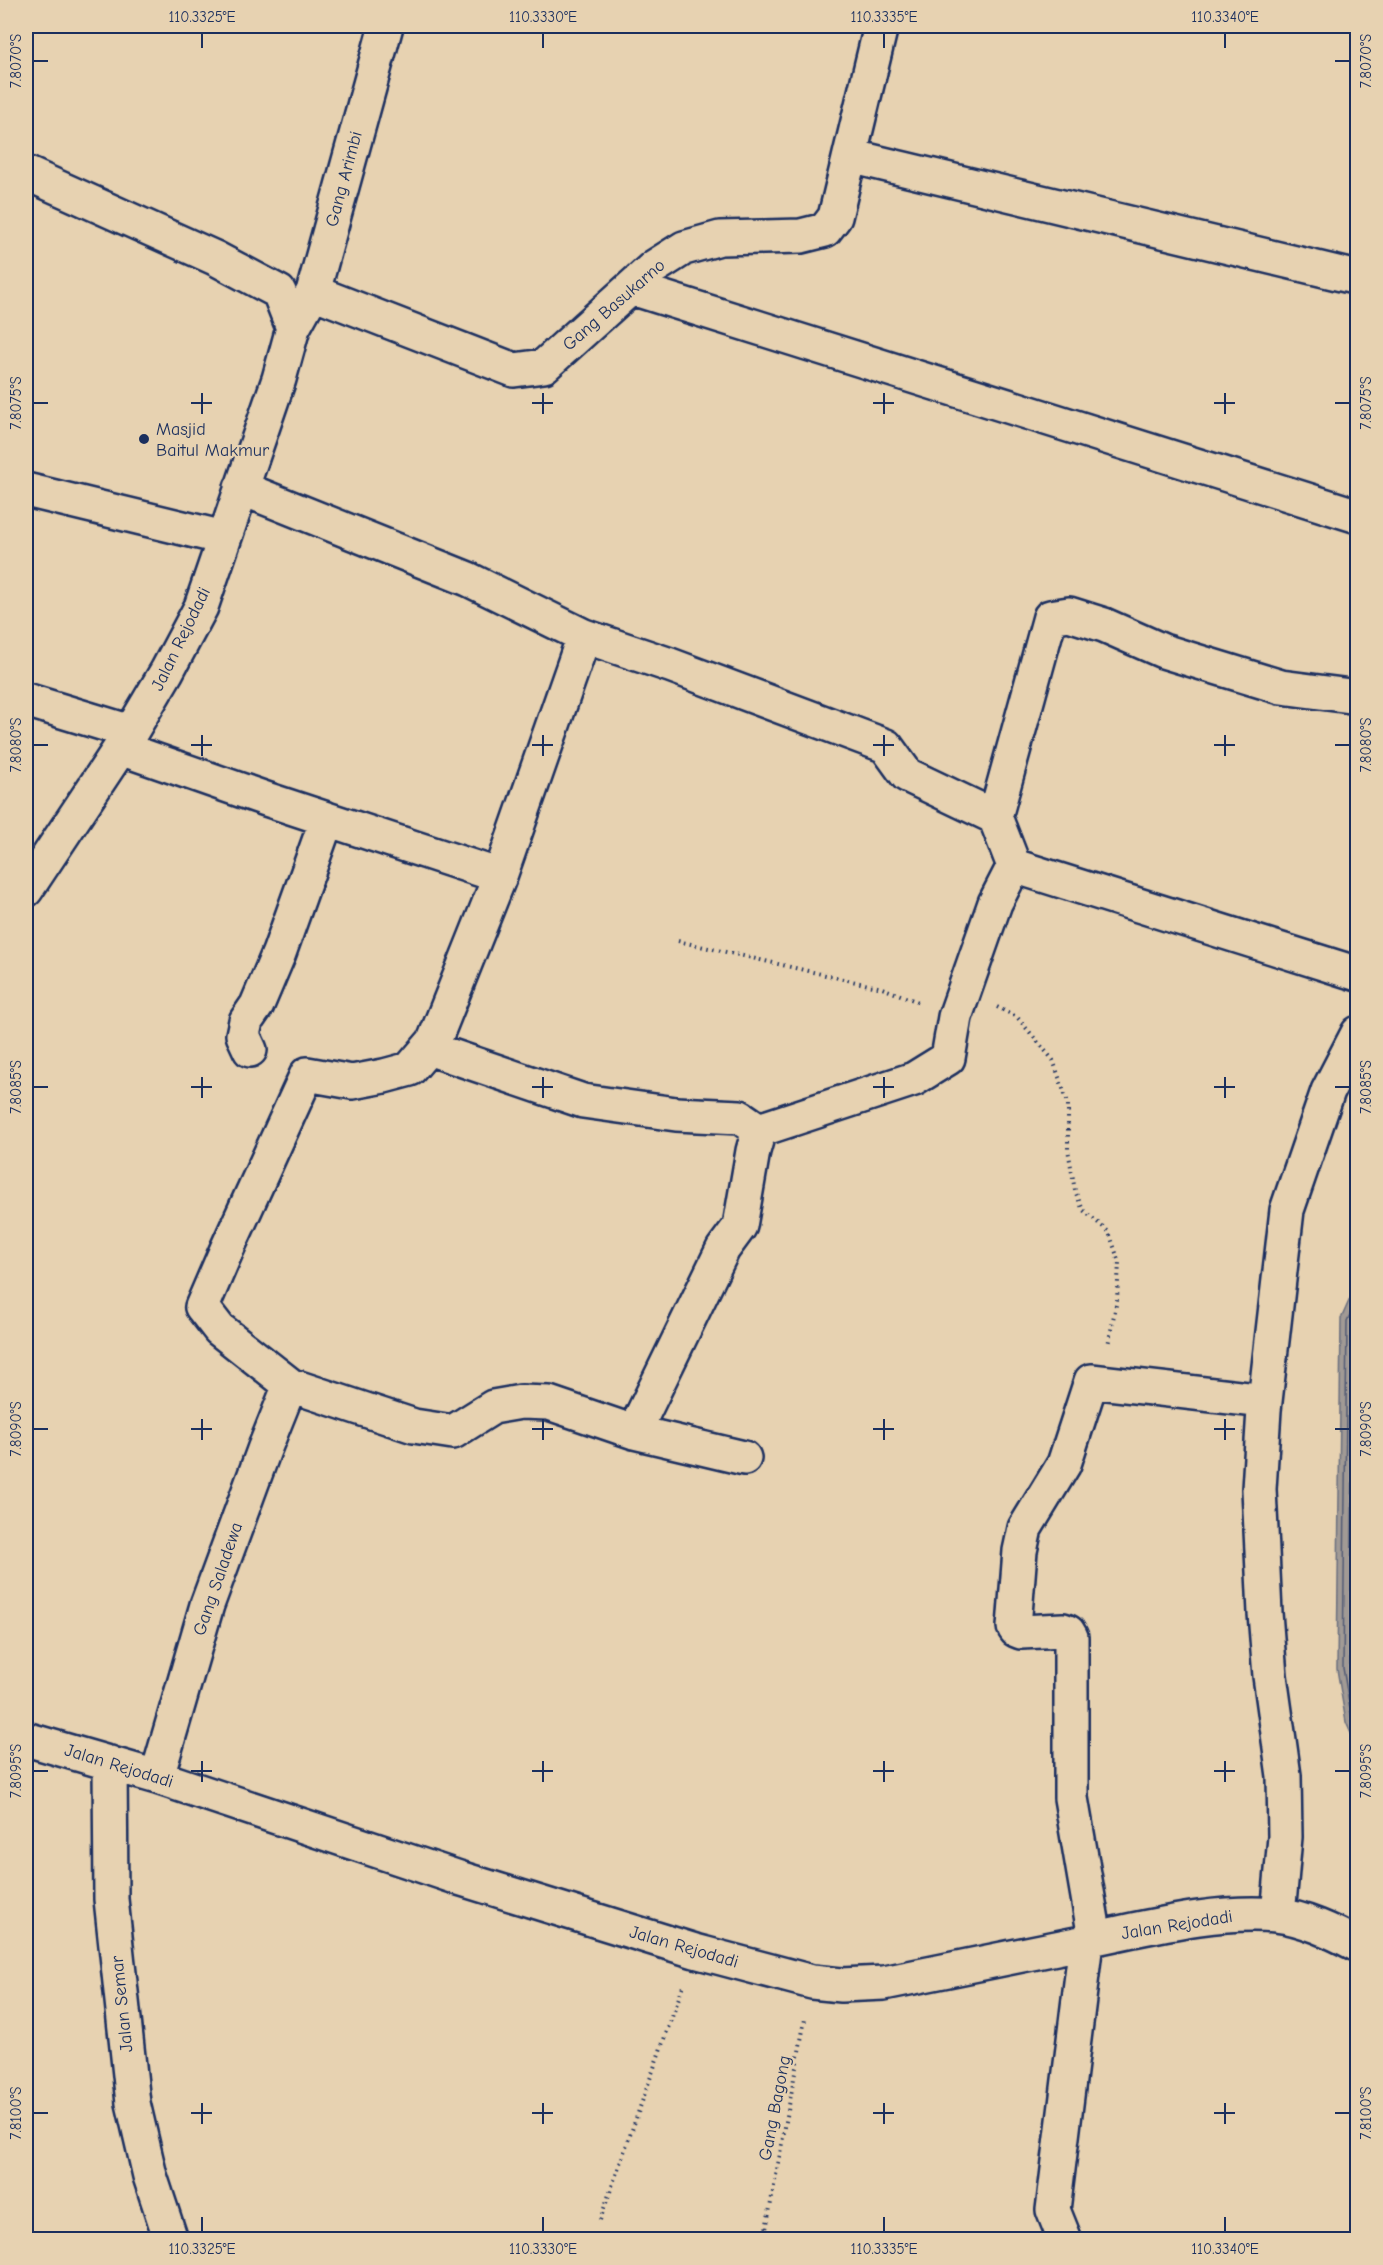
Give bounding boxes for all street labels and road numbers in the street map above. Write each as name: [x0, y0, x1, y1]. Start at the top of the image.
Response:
street label: Gang Arimbi: [321, 129, 367, 229]
street label: Gang Basukarno: [558, 255, 670, 355]
street label: Jalan Rejodadi: [147, 584, 215, 694]
street label: Gang Saladewa: [189, 1520, 247, 1638]
street label: Jalan Rejodadi: [62, 1740, 176, 1792]
street label: Jalan Rejodadi: [1120, 1906, 1234, 1944]
street label: Jalan Rejodadi: [627, 1921, 741, 1973]
street label: Jalan Semar: [106, 1954, 138, 2053]
street label: Gang Bagong: [755, 2054, 795, 2162]

